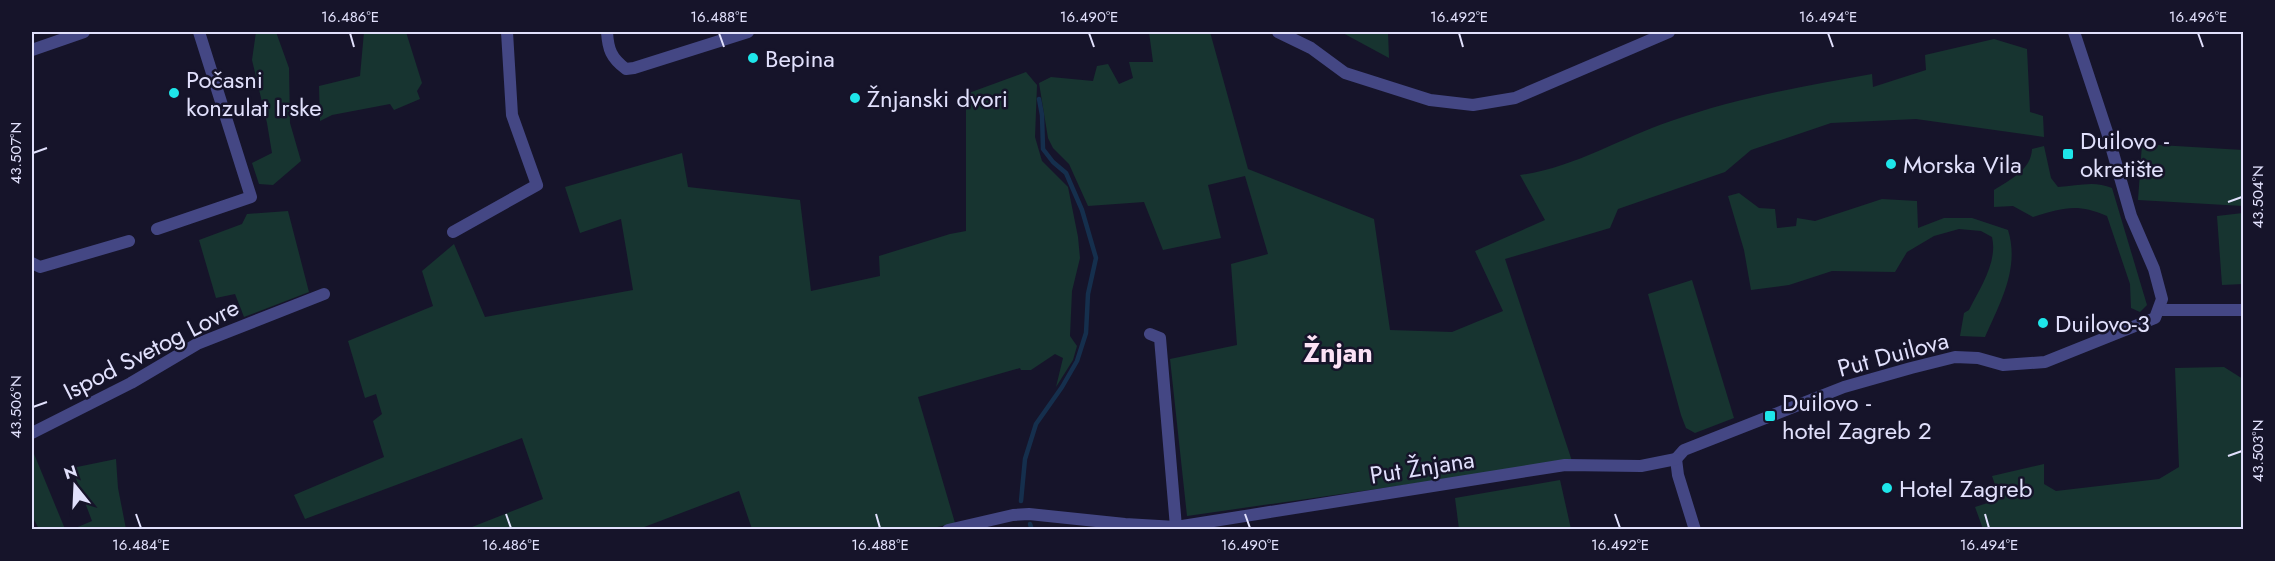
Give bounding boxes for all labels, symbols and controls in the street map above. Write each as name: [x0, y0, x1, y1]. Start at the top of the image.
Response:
text: 16.486°E: [321, 6, 379, 28]
text: 16.488°E: [690, 6, 748, 28]
text: 16.490°E: [1060, 6, 1118, 28]
text: 16.492°E: [1430, 6, 1488, 28]
text: 16.494°E: [1799, 6, 1857, 28]
text: 16.496°E: [2169, 6, 2227, 28]
place label: Bepina: [765, 41, 835, 76]
marker: Bepina: [746, 51, 760, 65]
place label: Počasni konzulat Irske: [186, 62, 322, 125]
place label: Žnjanski dvori: [867, 81, 1008, 116]
marker: Počasni konzulat Irske: [167, 86, 181, 100]
marker: Žnjanski dvori: [848, 91, 862, 105]
text: 43.507°N: [5, 122, 27, 184]
place label: Duilovo - okretište: [2080, 123, 2169, 186]
place label: Morska Vila: [1903, 147, 2022, 182]
marker: Duilovo - okretište: [2061, 147, 2075, 161]
marker: Morska Vila: [1884, 157, 1898, 171]
text: 43.504°N: [2247, 165, 2269, 229]
street label: Ispod Svetog Lovre: [57, 290, 245, 408]
place label: Duilovo-3: [2055, 306, 2150, 341]
marker: Duilovo-3: [2036, 316, 2050, 330]
street label: Put Duilova: [1834, 322, 1952, 386]
district label: Žnjan: [1303, 333, 1373, 372]
text: 43.506°N: [5, 375, 27, 439]
place label: Duilovo - hotel Zagreb 2: [1782, 385, 1932, 448]
marker: Duilovo - hotel Zagreb 2: [1763, 409, 1777, 423]
text: 43.503°N: [2247, 420, 2269, 482]
street label: Put Žnjana: [1367, 441, 1477, 493]
north arrow: [45, 456, 105, 516]
text: N: [61, 459, 80, 485]
place label: Hotel Zagreb: [1899, 471, 2032, 506]
marker: Hotel Zagreb: [1880, 481, 1894, 495]
text: 16.484°E: [112, 534, 170, 556]
text: 16.486°E: [482, 534, 540, 556]
text: 16.488°E: [851, 534, 909, 556]
text: 16.490°E: [1221, 534, 1279, 556]
text: 16.492°E: [1591, 534, 1649, 556]
text: 16.494°E: [1960, 534, 2018, 556]

